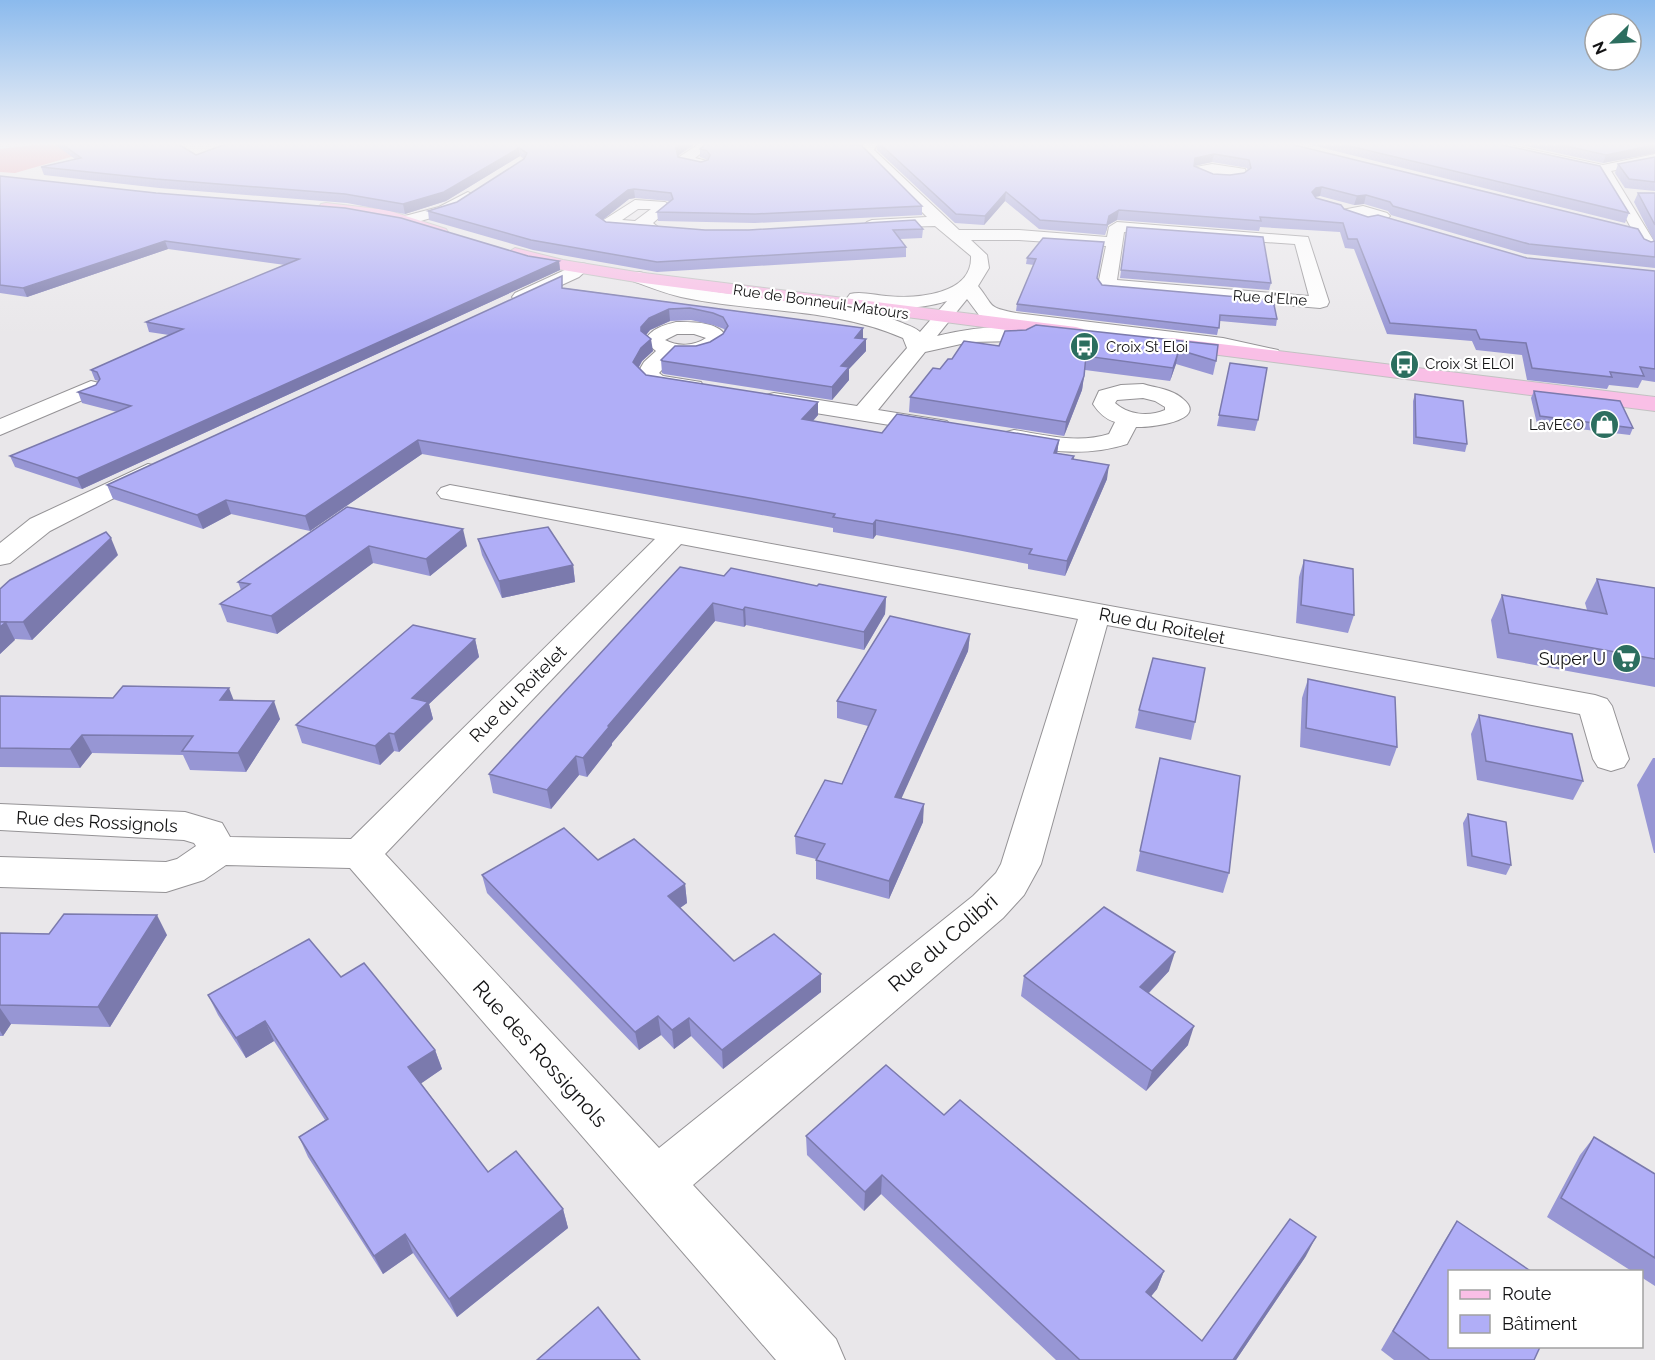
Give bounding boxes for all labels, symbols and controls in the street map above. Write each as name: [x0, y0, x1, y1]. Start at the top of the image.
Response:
north arrow: [1583, 12, 1643, 72]
text: N: [1589, 38, 1611, 57]
street label: Rue de Bonneuil-Matours: [732, 281, 910, 323]
street label: Rue d'Elne: [1232, 286, 1308, 310]
bus stop icon: Croix St Eloi: [1069, 331, 1101, 363]
place label: Croix St Eloi: [1106, 338, 1188, 356]
bus stop icon: Croix St ELOI: [1388, 348, 1420, 380]
place label: Croix St ELOI: [1425, 355, 1514, 373]
shop icon: LavECO: [1589, 409, 1621, 441]
place label: LavECO: [1529, 416, 1584, 434]
street label: Rue du Roitelet: [1097, 603, 1227, 648]
street label: Rue du Roitelet: [465, 641, 570, 746]
supermarket icon: Super U: [1611, 643, 1643, 675]
place label: Super U: [1539, 648, 1606, 669]
street label: Rue des Rossignols: [16, 807, 179, 836]
street label: Rue du Colibri: [883, 888, 1002, 997]
street label: Rue des Rossignols: [468, 975, 613, 1132]
legend: [1448, 1270, 1643, 1348]
text: Route: [1502, 1283, 1552, 1304]
text: Bâtiment: [1502, 1313, 1577, 1334]

